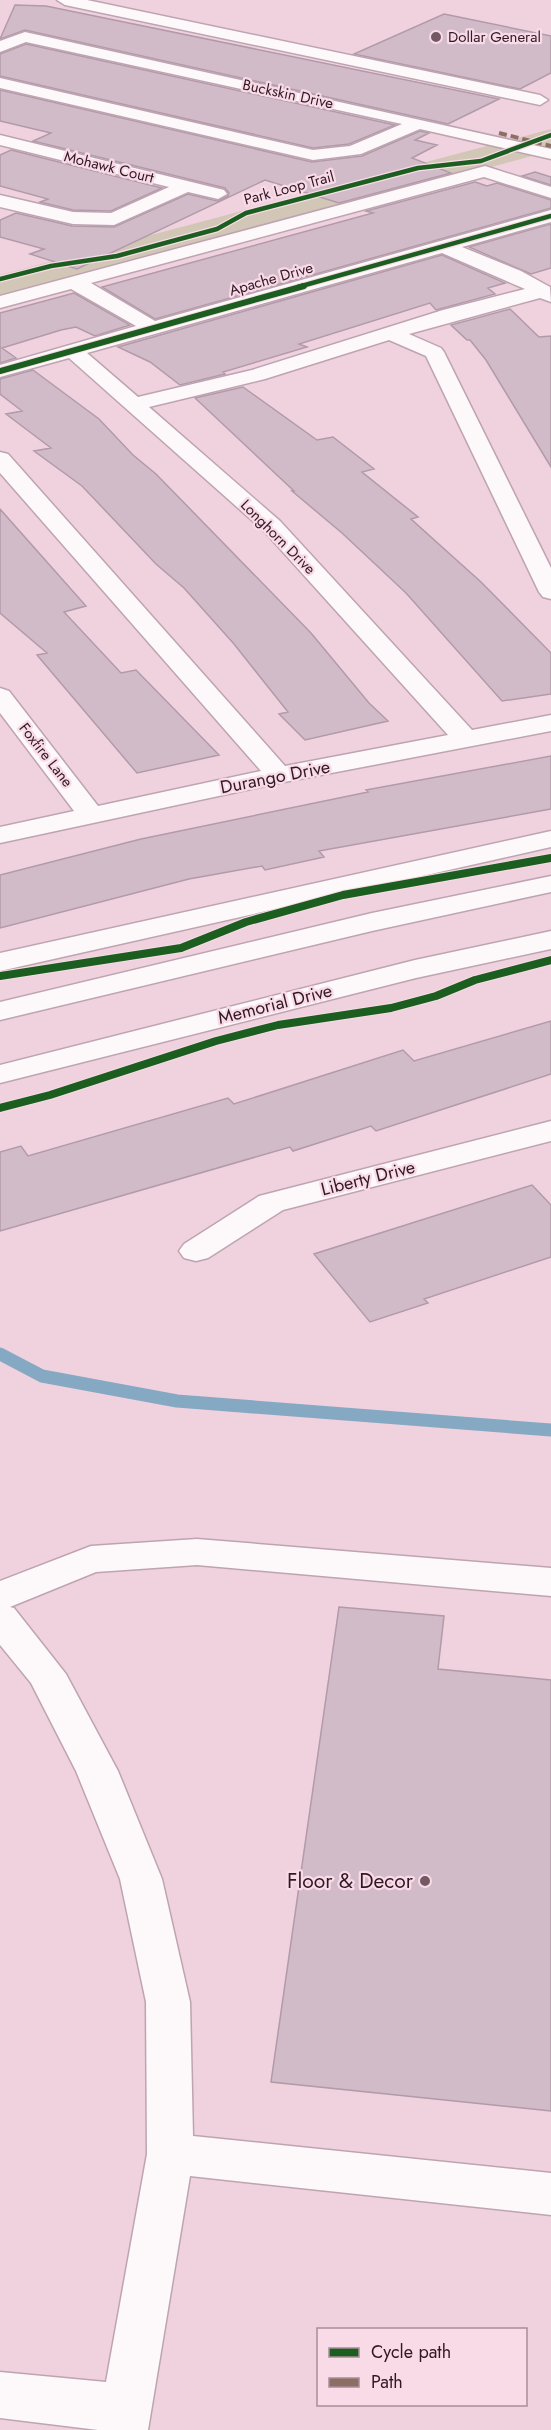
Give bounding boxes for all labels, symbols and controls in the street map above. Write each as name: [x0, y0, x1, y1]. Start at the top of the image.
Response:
place label: Dollar General: [448, 26, 541, 48]
marker: Dollar General: [429, 30, 443, 44]
street label: Buckskin Drive: [241, 74, 336, 114]
street label: Mohawk Court: [62, 145, 157, 189]
street label: Park Loop Trail: [241, 165, 337, 211]
street label: Apache Drive: [226, 256, 316, 301]
street label: Longhorn Drive: [235, 494, 321, 580]
street label: Foxfire Lane: [14, 718, 78, 792]
street label: Durango Drive: [218, 754, 332, 800]
street label: Memorial Drive: [215, 977, 335, 1031]
street label: Liberty Drive: [318, 1154, 418, 1202]
place label: Floor & Decor: [287, 1866, 414, 1896]
marker: Floor & Decor: [418, 1874, 432, 1888]
legend: [317, 2328, 527, 2406]
text: Cycle path: [371, 2339, 451, 2365]
text: Path: [371, 2369, 403, 2395]

